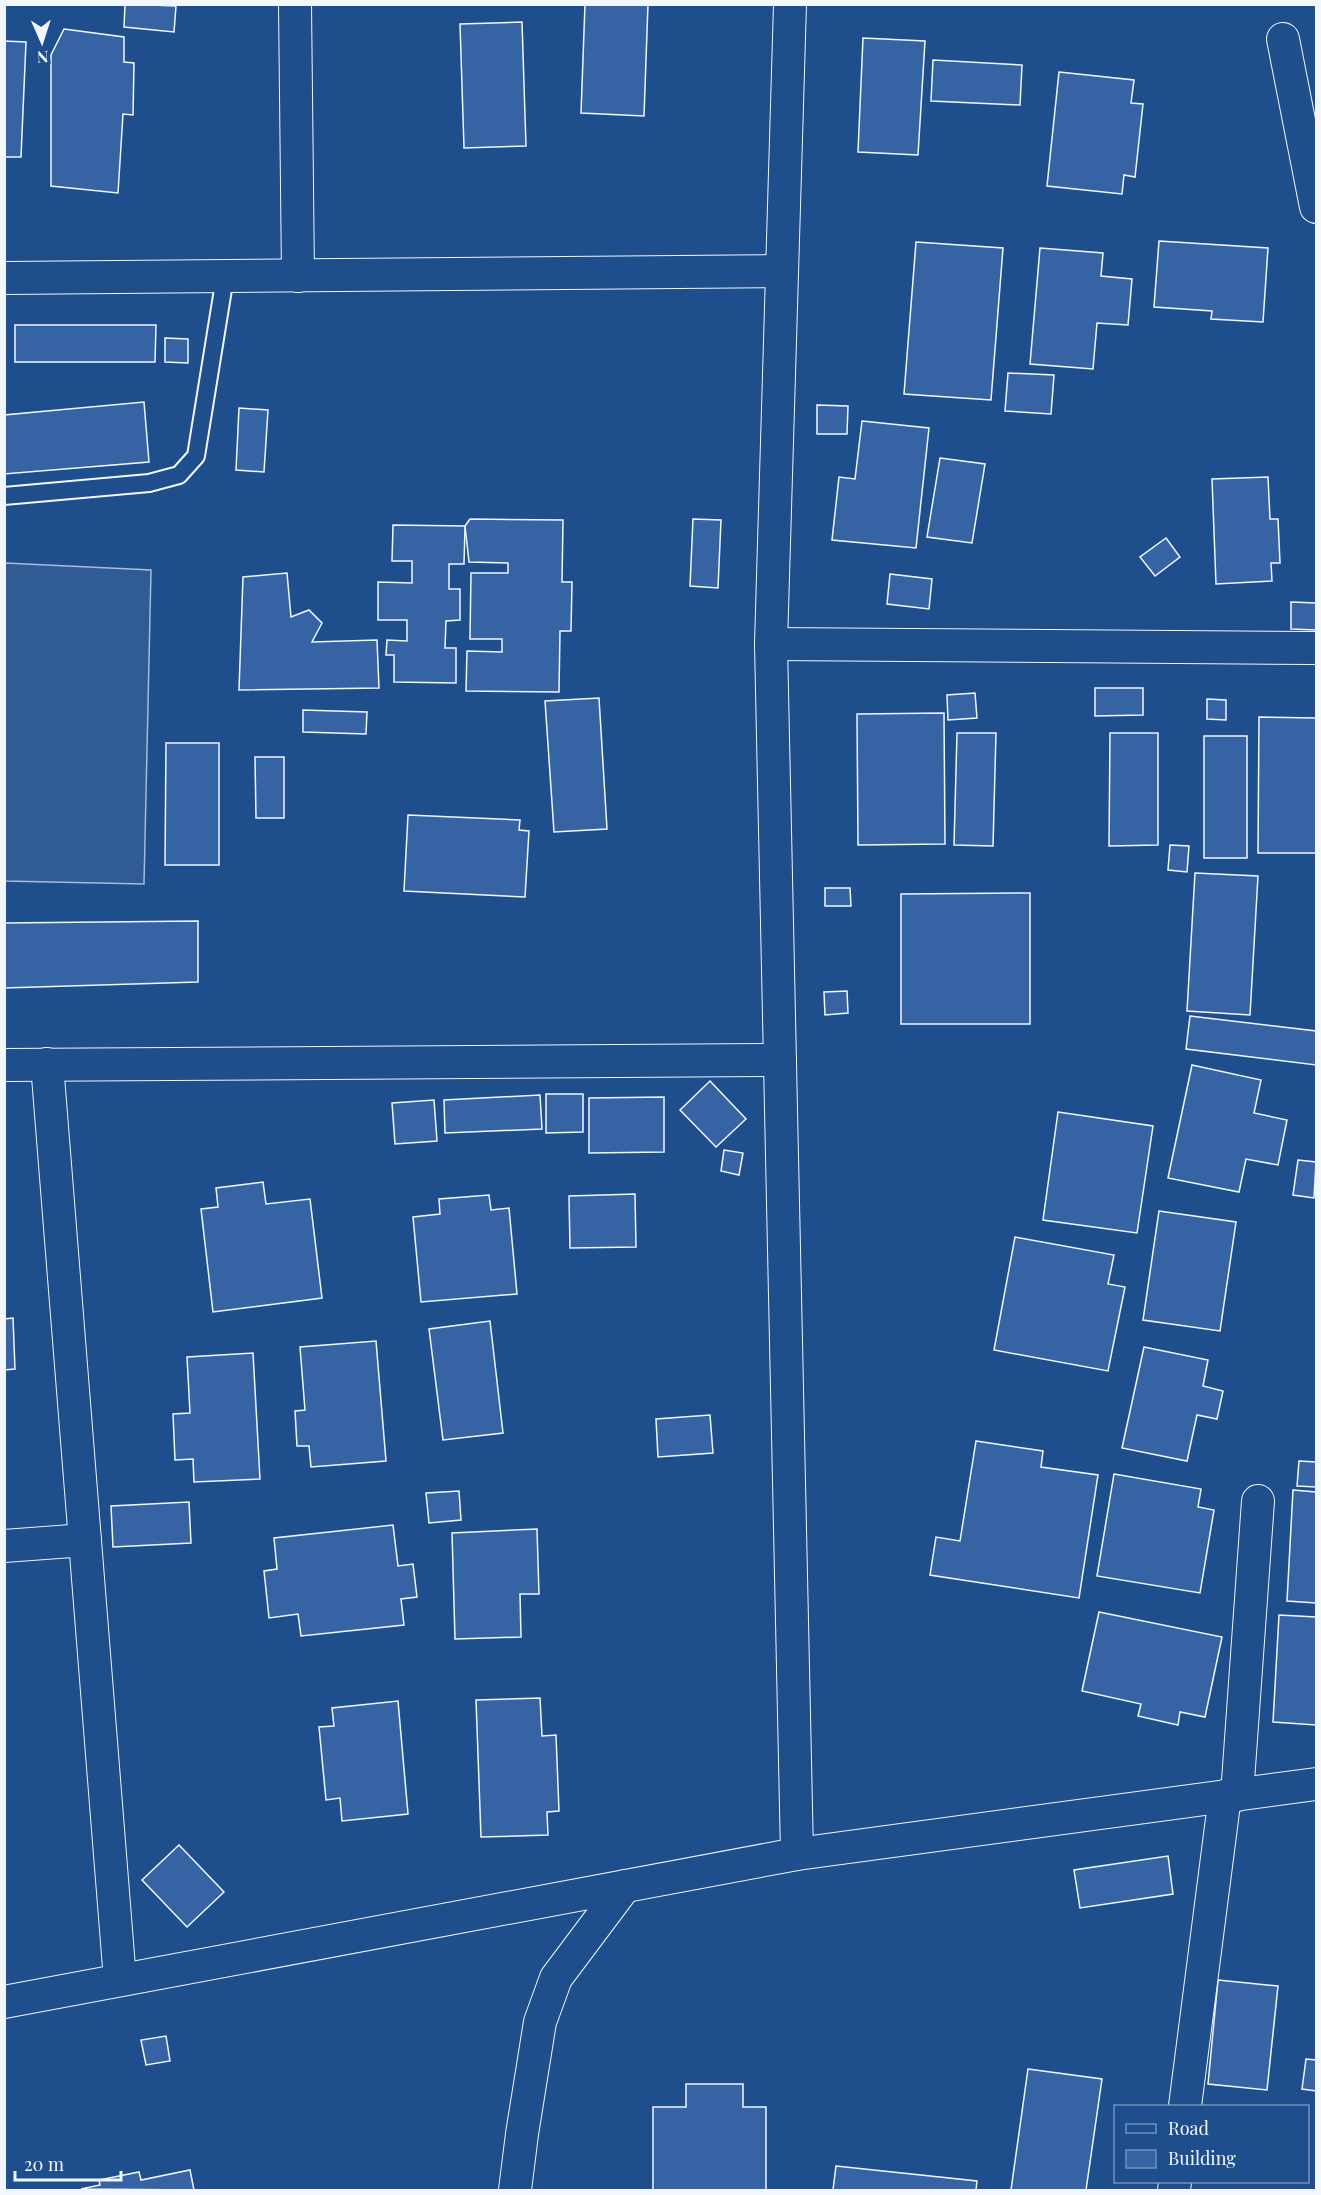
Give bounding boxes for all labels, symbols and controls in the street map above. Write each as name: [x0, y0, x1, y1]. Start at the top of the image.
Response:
north arrow: [12, 12, 72, 72]
text: N: [36, 47, 49, 68]
legend: [1114, 2105, 1309, 2183]
text: Road: [1168, 2116, 1209, 2140]
scale bar: [15, 2144, 122, 2182]
text: Building: [1168, 2146, 1236, 2170]
text: 20 m: [24, 2152, 64, 2176]

